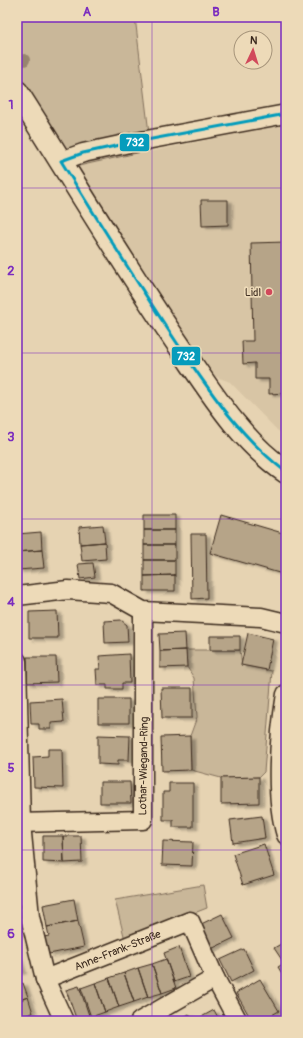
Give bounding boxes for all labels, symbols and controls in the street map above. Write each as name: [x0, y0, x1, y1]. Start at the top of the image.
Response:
text: A: [83, 4, 92, 20]
text: B: [212, 4, 220, 20]
north arrow: [233, 30, 273, 70]
text: N: [249, 34, 258, 47]
text: 1: [8, 97, 14, 113]
line badge: 732: [119, 133, 150, 152]
text: 732: [126, 136, 144, 149]
text: 2: [7, 263, 15, 279]
place label: Lidl: [245, 286, 261, 299]
marker: Lidl: [264, 287, 274, 297]
line badge: 732: [171, 346, 201, 366]
text: 732: [177, 350, 195, 363]
text: 3: [7, 429, 15, 445]
text: 4: [7, 594, 15, 610]
street label: Lothar-Wiegand-Ring: [136, 716, 151, 816]
text: 5: [7, 760, 15, 776]
text: 6: [7, 926, 15, 942]
street label: Anne-Frank-Straße: [72, 927, 163, 974]

